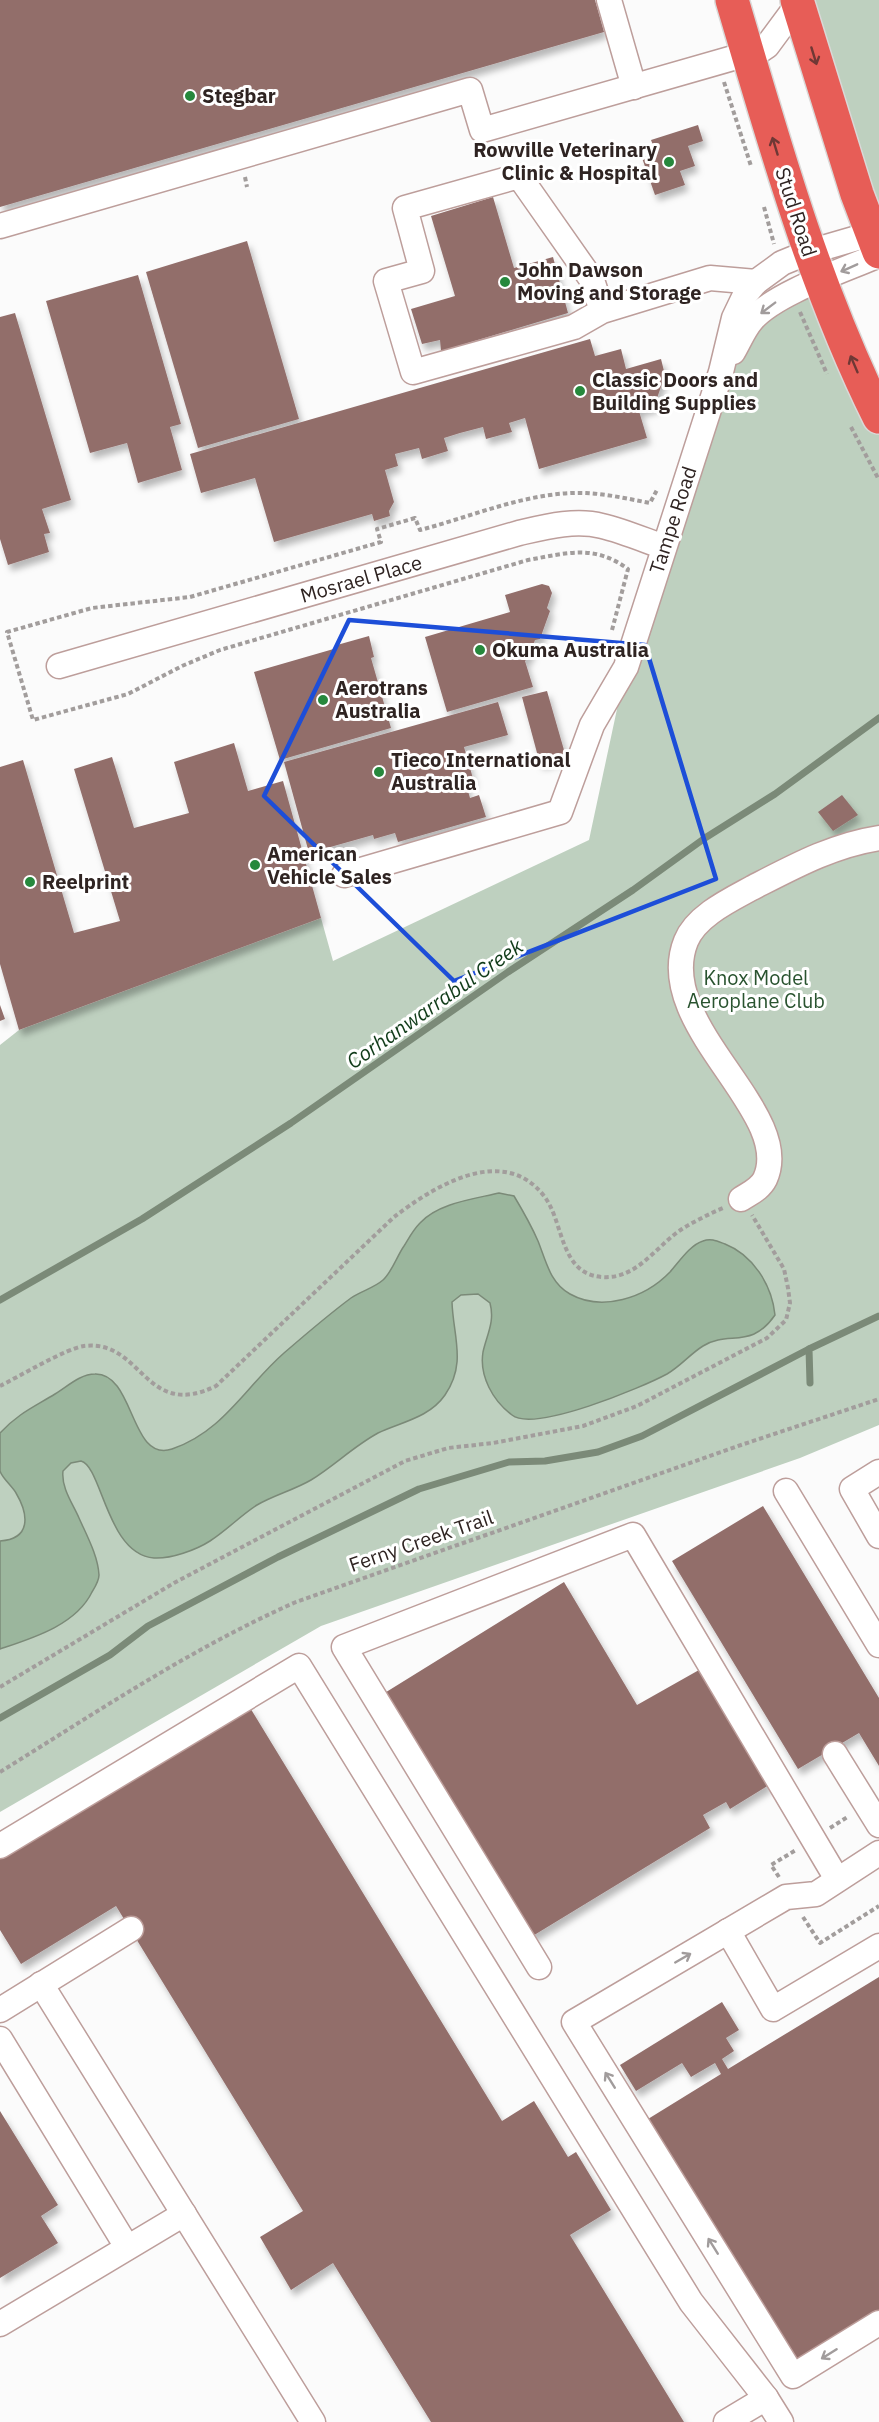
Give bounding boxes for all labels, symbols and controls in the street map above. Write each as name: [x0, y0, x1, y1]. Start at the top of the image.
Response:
one-way arrow: [809, 46, 820, 65]
place label: Stegbar: [202, 82, 276, 109]
marker: Stegbar: [183, 89, 197, 103]
place label: Rowville Veterinary Clinic & Hospital: [473, 136, 657, 186]
one-way arrow: [769, 137, 780, 156]
marker: Rowville Veterinary Clinic & Hospital: [662, 155, 676, 169]
street label: Stud Road: [769, 164, 824, 260]
place label: John Dawson Moving and Storage: [517, 256, 701, 306]
one-way arrow: [841, 263, 859, 274]
marker: John Dawson Moving and Storage: [498, 275, 512, 289]
one-way arrow: [760, 301, 776, 314]
one-way arrow: [848, 355, 859, 373]
place label: Classic Doors and Building Supplies: [592, 366, 758, 416]
marker: Classic Doors and Building Supplies: [573, 384, 587, 398]
street label: Tampe Road: [642, 463, 703, 577]
street label: Mosrael Place: [297, 548, 425, 609]
place label: Okuma Australia: [492, 636, 649, 663]
marker: Okuma Australia: [473, 643, 487, 657]
place label: Aerotrans Australia: [335, 674, 428, 724]
marker: Aerotrans Australia: [316, 693, 330, 707]
place label: Tieco International Australia: [391, 746, 571, 796]
marker: Tieco International Australia: [372, 765, 386, 779]
place label: American Vehicle Sales: [267, 840, 392, 890]
marker: American Vehicle Sales: [248, 858, 262, 872]
place label: Reelprint: [42, 868, 129, 895]
marker: Reelprint: [23, 875, 37, 889]
water label: Corhanwarrabul Creek: [341, 931, 529, 1075]
park label: Knox Model Aeroplane Club: [687, 964, 825, 1014]
street label: Ferny Creek Trail: [345, 1503, 496, 1578]
one-way arrow: [674, 1951, 691, 1963]
one-way arrow: [604, 2072, 616, 2089]
one-way arrow: [706, 2238, 718, 2255]
one-way arrow: [821, 2348, 838, 2360]

